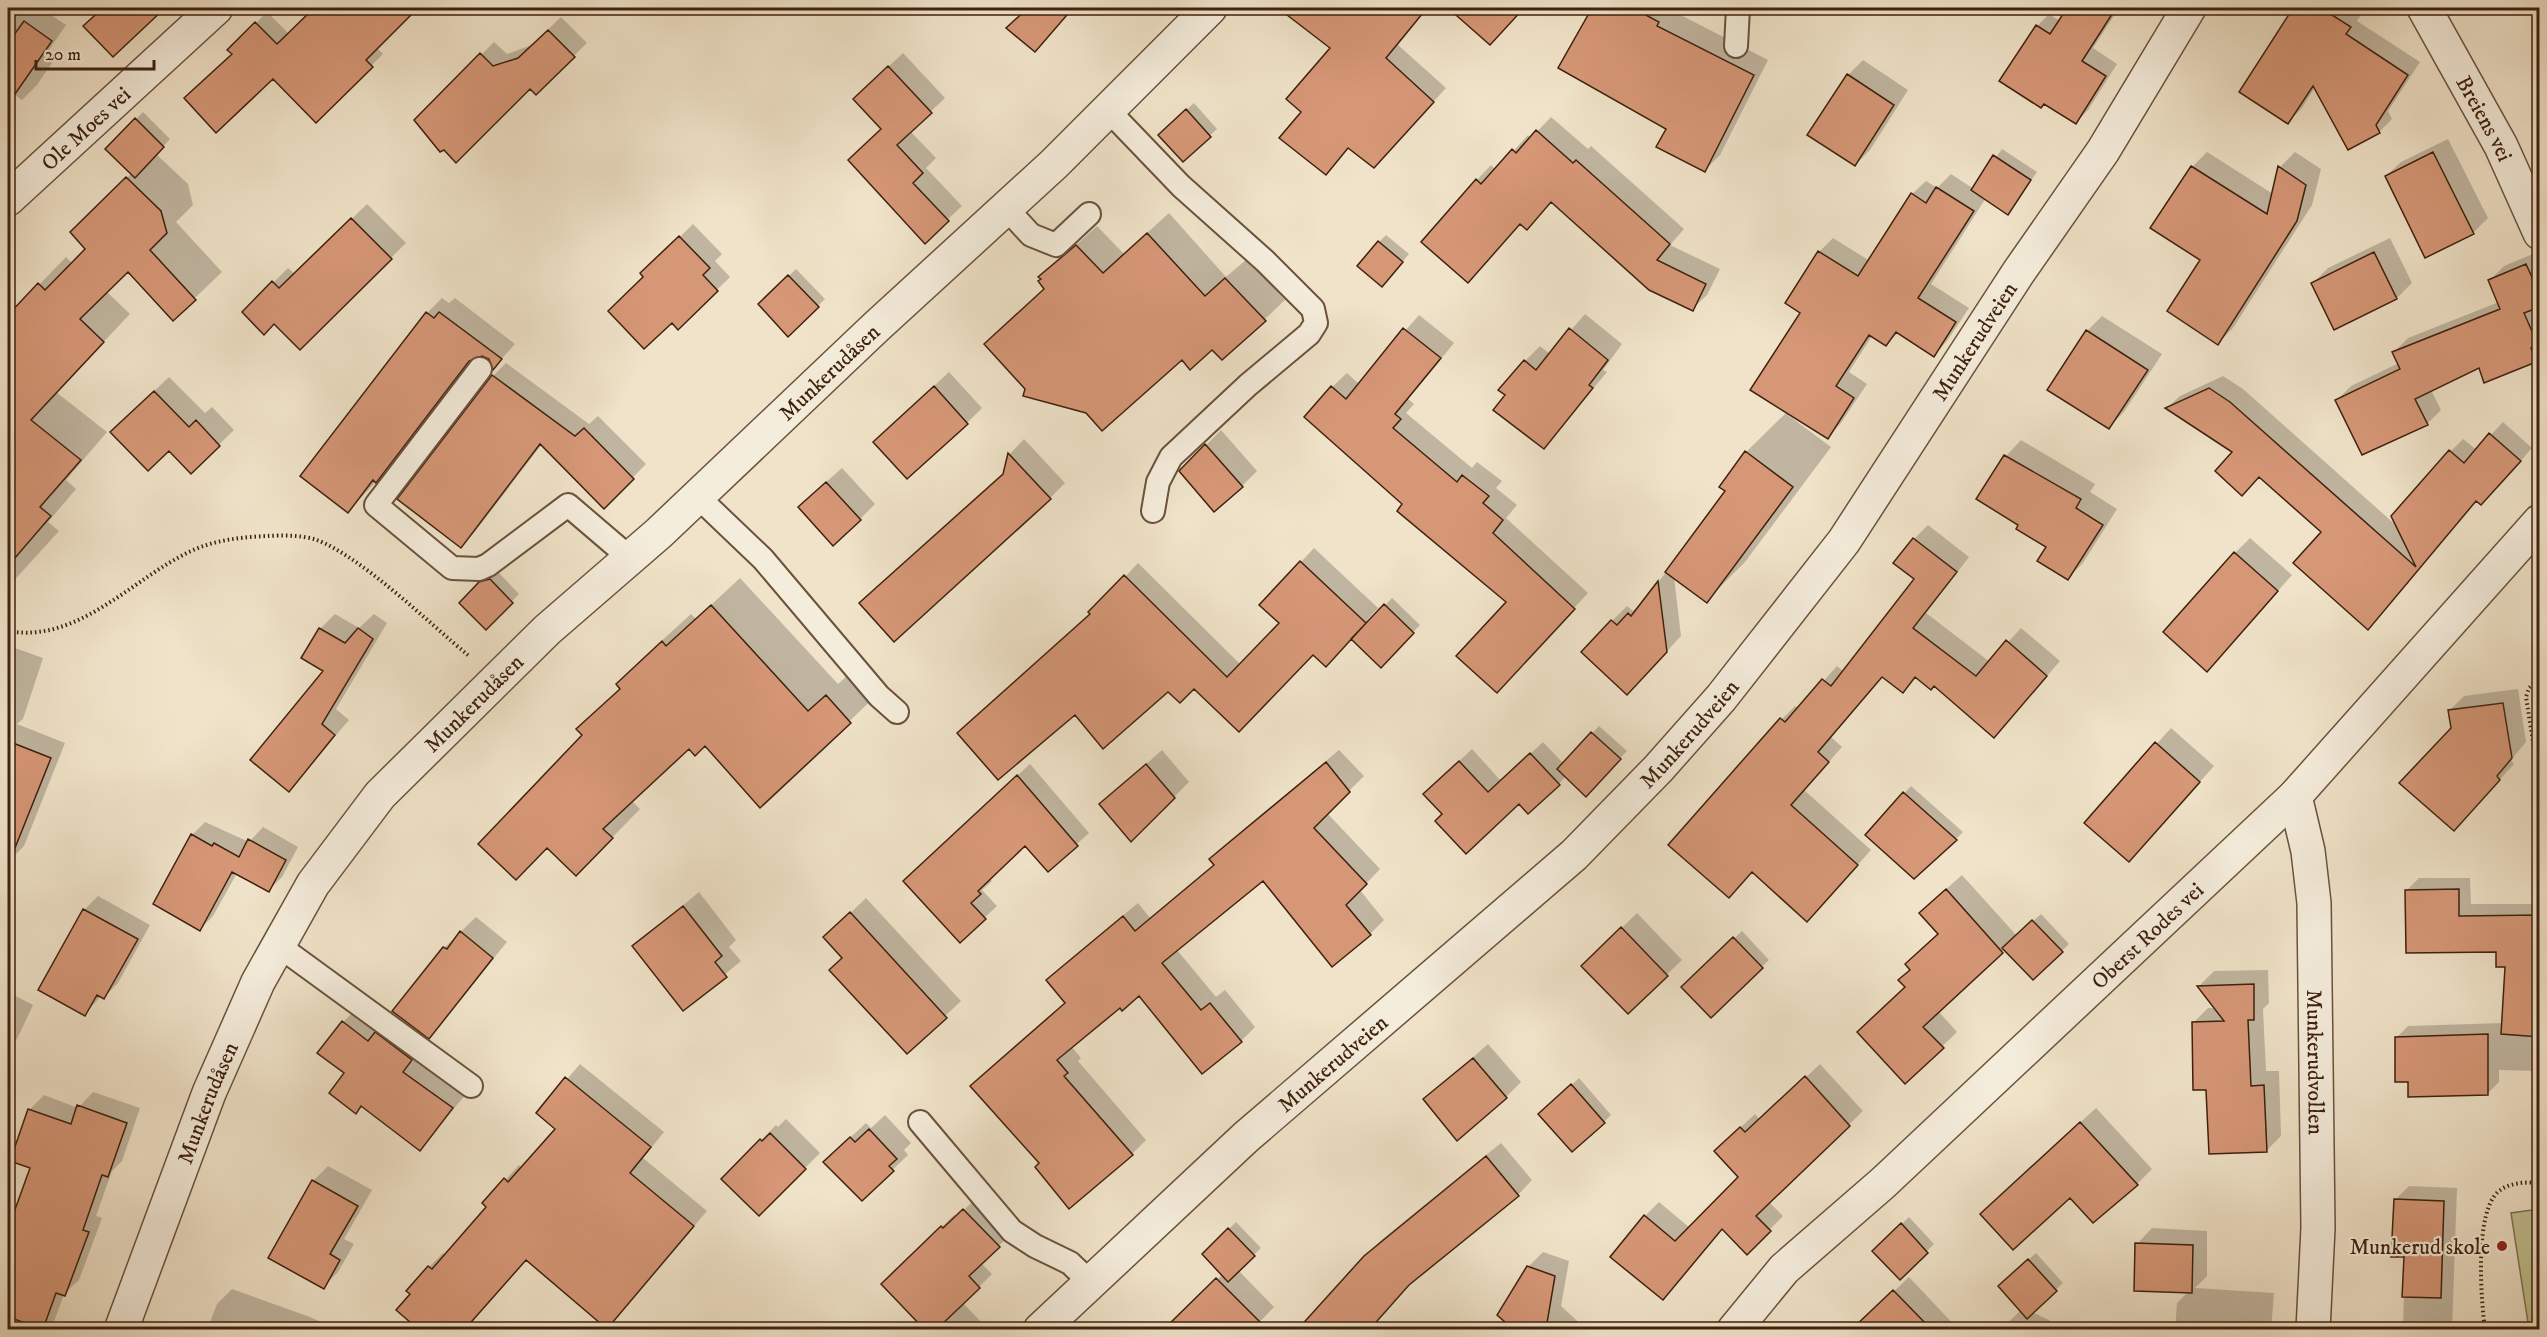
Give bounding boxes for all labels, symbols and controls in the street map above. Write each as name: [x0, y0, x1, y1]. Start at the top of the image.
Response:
scale bar: [36, 33, 154, 71]
text: 20 m: [45, 44, 81, 66]
street label: Breiens vei: [2449, 71, 2518, 166]
street label: Ole Moes vei: [36, 81, 137, 177]
street label: Munkerudveien: [1927, 277, 2024, 406]
street label: Munkerudåsen: [774, 318, 886, 427]
street label: Munkerudåsen: [419, 649, 530, 759]
street label: Munkerudveien: [1635, 674, 1746, 795]
street label: Oberst Rodes vei: [2086, 877, 2210, 995]
street label: Munkerudvollen: [2300, 989, 2329, 1136]
street label: Munkerudveien: [1273, 1009, 1394, 1119]
street label: Munkerudåsen: [172, 1038, 245, 1168]
place label: Munkerud skole: [2349, 1234, 2490, 1261]
marker: Munkerud skole: [2495, 1239, 2509, 1253]

